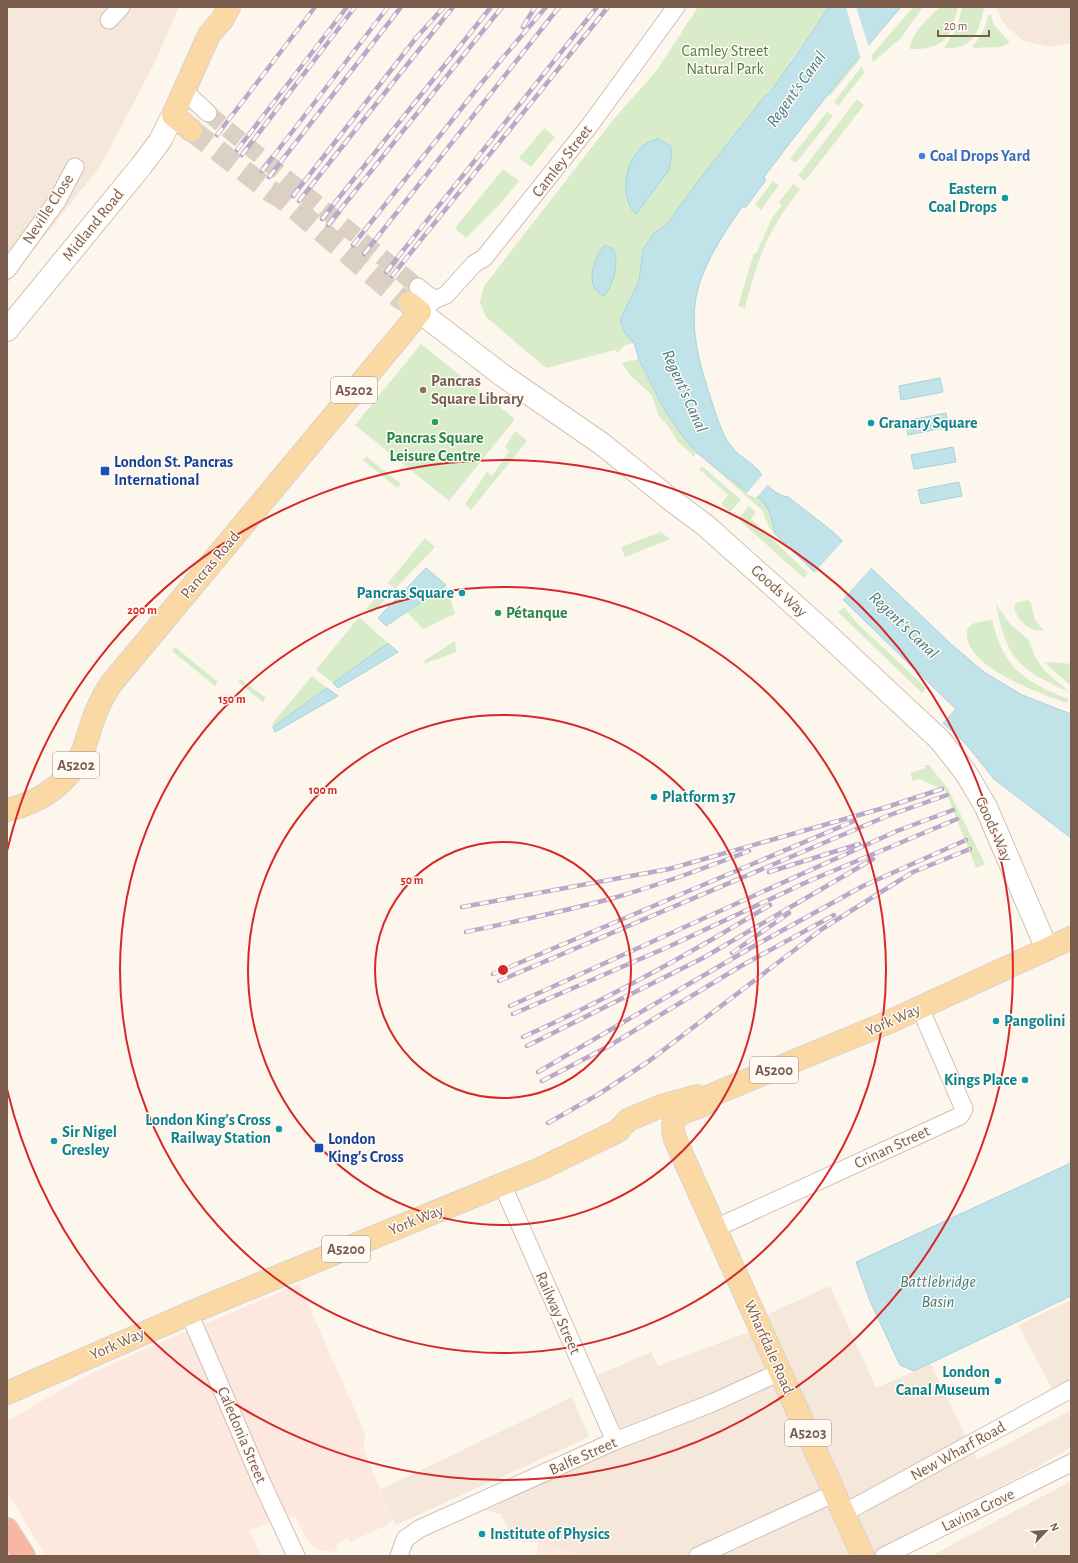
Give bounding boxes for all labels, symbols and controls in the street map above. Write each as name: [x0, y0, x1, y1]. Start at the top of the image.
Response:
scale bar: [938, 12, 989, 38]
text: 20 m: [944, 20, 967, 32]
park label: Camley Street Natural Park: [682, 43, 768, 77]
water label: Regent's Canal: [763, 48, 829, 130]
street label: Camley Street: [529, 122, 596, 201]
place label: Coal Drops Yard: [930, 148, 1031, 164]
marker: Coal Drops Yard: [917, 151, 927, 161]
street label: Neville Close: [20, 171, 76, 247]
place label: Eastern Coal Drops: [928, 181, 997, 215]
street label: Midland Road: [59, 186, 127, 264]
marker: Eastern Coal Drops: [1000, 193, 1010, 203]
water label: Regent's Canal: [659, 347, 711, 435]
place label: Pancras Square Library: [431, 373, 525, 408]
road number: A5202: [331, 377, 377, 403]
marker: Pancras Square Library: [418, 385, 428, 395]
place label: Granary Square: [879, 415, 978, 432]
marker: Pancras Square Leisure Centre: [430, 417, 440, 427]
marker: Granary Square: [866, 418, 876, 428]
place label: Pancras Square Leisure Centre: [386, 430, 484, 464]
place label: London St. Pancras International: [114, 454, 233, 488]
marker: London St. Pancras International: [99, 465, 111, 477]
street label: Pancras Road: [177, 528, 243, 602]
street label: Goods Way: [747, 562, 810, 621]
place label: Pancras Square: [357, 585, 454, 601]
marker: Pancras Square: [457, 588, 467, 598]
water label: Regent's Canal: [866, 588, 942, 662]
text: 200 m: [127, 604, 157, 616]
place label: Pétanque: [506, 605, 568, 621]
marker: Pétanque: [493, 608, 503, 618]
text: 150 m: [218, 693, 246, 705]
road number: A5202: [53, 752, 99, 778]
text: 100 m: [309, 784, 337, 796]
place label: Platform 37: [662, 789, 736, 805]
marker: Platform 37: [649, 792, 659, 802]
street label: Goods Way: [972, 794, 1015, 864]
text: 50 m: [401, 874, 424, 886]
centre of rings: [496, 963, 510, 977]
street label: York Way: [863, 1001, 923, 1040]
place label: Pangolini: [1004, 1013, 1065, 1029]
marker: Pangolini: [991, 1016, 1001, 1026]
road number: A5200: [750, 1057, 798, 1083]
place label: Kings Place: [944, 1072, 1017, 1088]
marker: Kings Place: [1020, 1075, 1030, 1085]
place label: London King's Cross Railway Station: [145, 1112, 271, 1147]
street label: Crinan Street: [852, 1123, 932, 1171]
place label: Sir Nigel Gresley: [62, 1124, 117, 1159]
marker: London King's Cross Railway Station: [274, 1124, 284, 1134]
place label: London King's Cross: [328, 1131, 404, 1165]
marker: Sir Nigel Gresley: [49, 1136, 59, 1146]
marker: London King's Cross: [313, 1142, 325, 1154]
street label: York Way: [386, 1202, 446, 1239]
road number: A5200: [322, 1236, 370, 1262]
street label: Railway Street: [532, 1269, 583, 1357]
water label: Battlebridge Basin: [900, 1273, 976, 1310]
street label: Wharfdale Road: [741, 1298, 797, 1396]
street label: York Way: [87, 1325, 147, 1364]
place label: London Canal Museum: [896, 1364, 990, 1398]
marker: London Canal Museum: [993, 1376, 1003, 1386]
street label: Caledonia Street: [215, 1385, 269, 1485]
street label: New Wharf Road: [908, 1418, 1008, 1484]
road number: A5203: [785, 1420, 831, 1446]
street label: Balfe Street: [547, 1434, 619, 1478]
street label: Lavina Grove: [939, 1486, 1017, 1534]
north arrow: [1026, 1511, 1066, 1551]
text: N: [1048, 1521, 1061, 1533]
place label: Institute of Physics: [490, 1526, 610, 1543]
marker: Institute of Physics: [477, 1529, 487, 1539]

